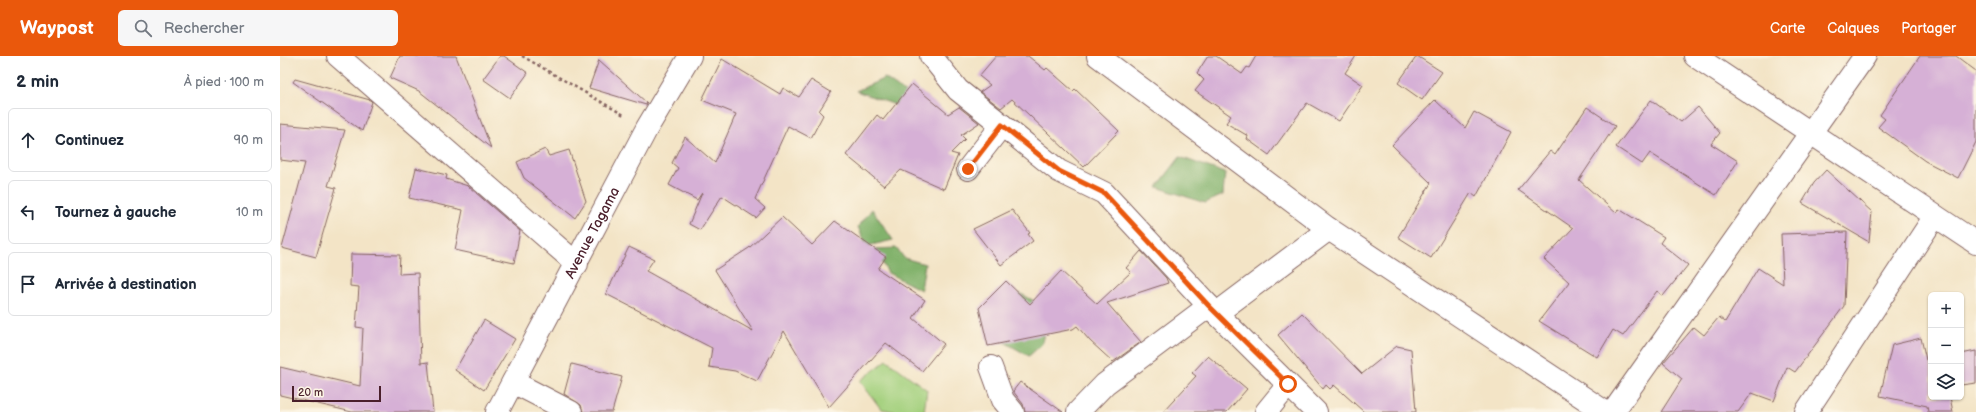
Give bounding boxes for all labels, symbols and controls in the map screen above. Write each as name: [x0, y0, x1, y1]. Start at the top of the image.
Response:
search box: [118, 10, 398, 46]
text: Waypost: [20, 17, 94, 40]
icon: search: [132, 17, 154, 39]
text: Rechercher: [164, 19, 244, 38]
text: Carte: [1770, 20, 1805, 37]
text: Calques: [1827, 20, 1879, 37]
text: Partager: [1901, 20, 1956, 37]
text: 2 min: [16, 72, 59, 92]
text: À pied · 100 m: [184, 74, 264, 90]
icon: ahead: [17, 129, 39, 151]
text: Continuez: [55, 131, 124, 150]
text: 90 m: [234, 132, 263, 148]
route end: [959, 160, 977, 178]
street label: Avenue Tagama: [561, 184, 623, 281]
icon: left: [17, 201, 39, 223]
text: Tournez à gauche: [55, 203, 176, 222]
text: 10 m: [236, 204, 263, 220]
icon: arrive: [17, 273, 39, 295]
text: Arrivée à destination: [55, 275, 197, 294]
map controls: [1928, 292, 1964, 400]
button: +: [1928, 292, 1964, 328]
button: −: [1928, 328, 1964, 364]
button: layers: [1928, 364, 1964, 400]
route start: [1279, 375, 1297, 393]
scale bar: [292, 384, 381, 403]
text: 20 m: [298, 386, 323, 399]

